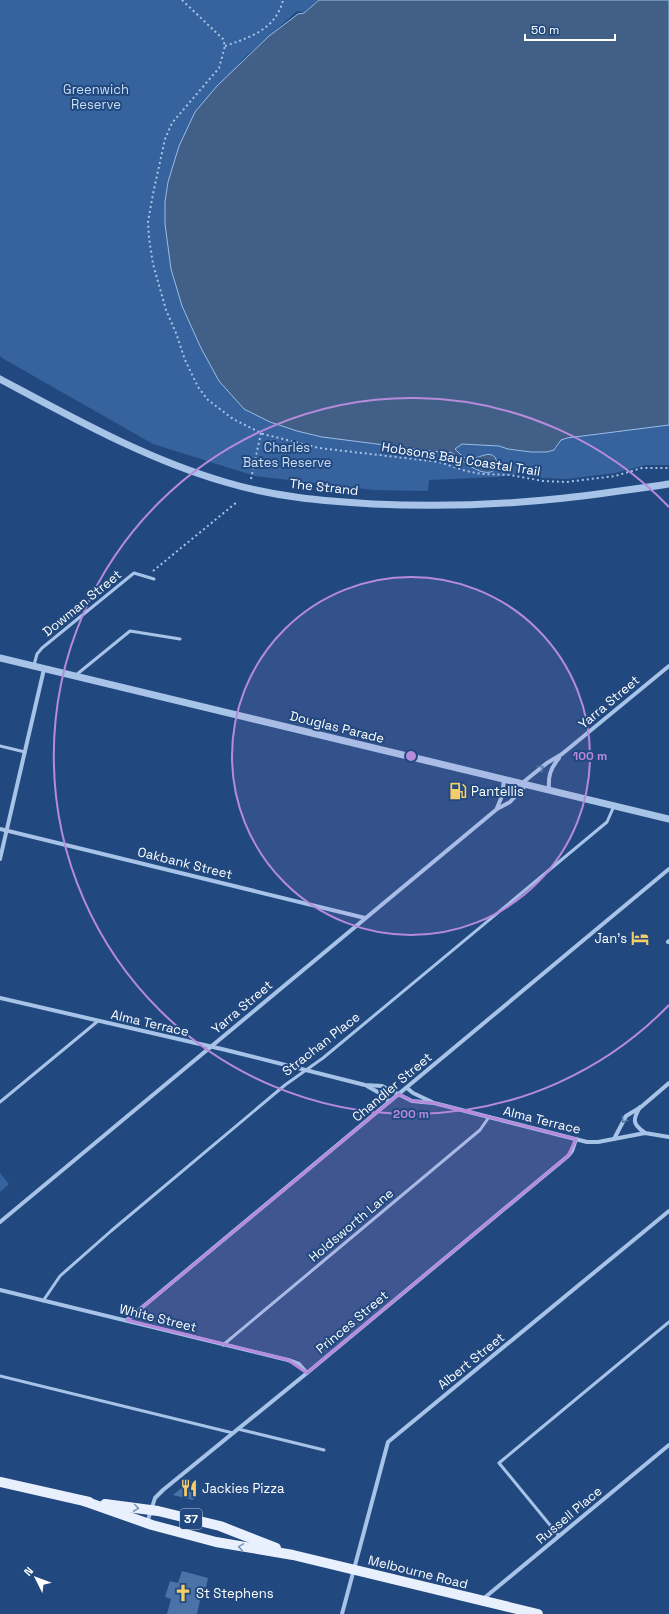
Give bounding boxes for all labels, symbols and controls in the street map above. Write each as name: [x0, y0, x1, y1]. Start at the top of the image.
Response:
scale bar: [525, 16, 615, 42]
text: 50 m: [531, 22, 559, 38]
park label: Greenwich Reserve: [63, 81, 129, 113]
street label: Hobsons Bay Coastal Trail: [380, 438, 542, 480]
park label: Charles Bates Reserve: [242, 439, 332, 471]
street label: The Strand: [289, 475, 359, 499]
street label: Dowman Street: [39, 566, 125, 640]
street label: Yarra Street: [575, 672, 643, 732]
street label: Douglas Parade: [288, 707, 386, 747]
text: 100 m: [573, 748, 607, 764]
centre of rings: [404, 749, 418, 763]
one-way arrow: [537, 766, 544, 773]
fuel station icon: Pantellis: [448, 781, 468, 801]
place label: Pantellis: [471, 783, 524, 800]
street label: Oakbank Street: [136, 843, 234, 883]
hotel icon: Jan's: [630, 928, 650, 948]
place label: Jan's: [594, 930, 627, 947]
street label: Yarra Street: [208, 977, 276, 1037]
street label: Alma Terrace: [109, 1006, 191, 1040]
street label: Strachan Place: [279, 1008, 363, 1080]
street label: Chandler Street: [349, 1049, 435, 1125]
street label: Alma Terrace: [501, 1102, 583, 1138]
text: 200 m: [393, 1106, 429, 1122]
one-way arrow: [621, 1116, 629, 1123]
street label: Holdsworth Lane: [305, 1185, 397, 1265]
street label: Princes Street: [312, 1287, 392, 1357]
street label: White Street: [118, 1300, 198, 1336]
street label: Albert Street: [434, 1329, 508, 1393]
restaurant icon: Jackies Pizza: [179, 1478, 199, 1498]
place label: Jackies Pizza: [202, 1480, 285, 1497]
street label: Russell Place: [532, 1482, 606, 1548]
one-way arrow: [133, 1503, 139, 1512]
road number: 37: [180, 1509, 202, 1529]
one-way arrow: [238, 1543, 244, 1552]
street label: Melbourne Road: [366, 1551, 470, 1593]
north arrow: [16, 1558, 56, 1598]
text: N: [21, 1564, 36, 1579]
church icon: St Stephens: [173, 1583, 193, 1603]
place label: St Stephens: [196, 1585, 274, 1602]

